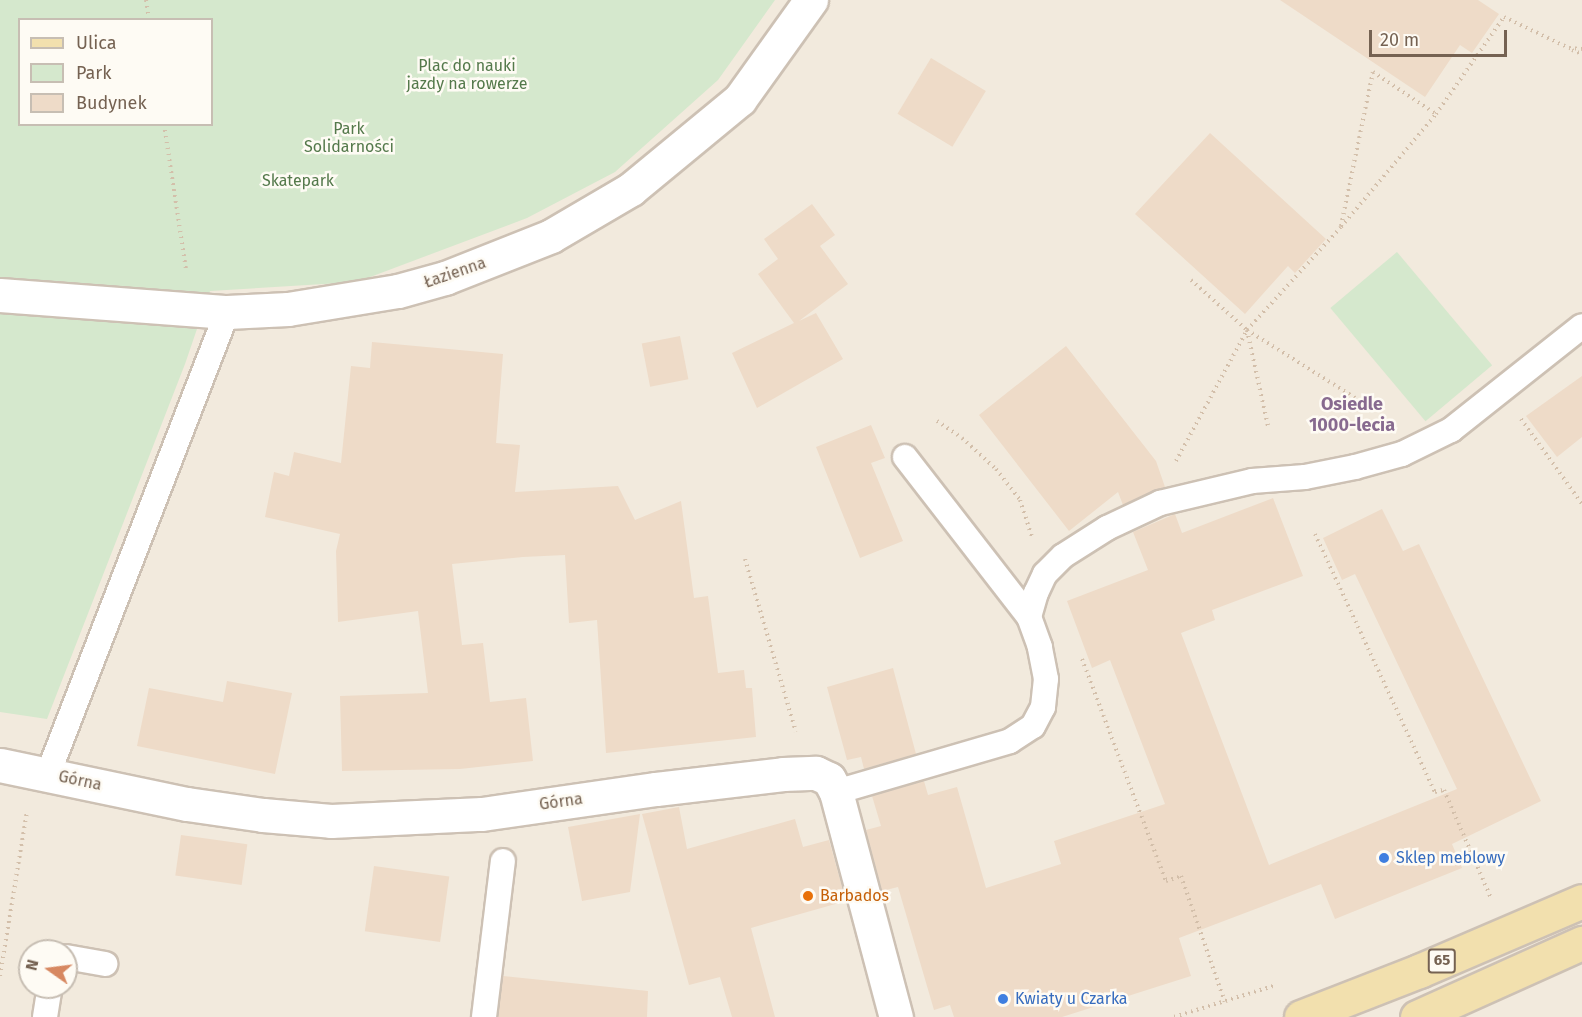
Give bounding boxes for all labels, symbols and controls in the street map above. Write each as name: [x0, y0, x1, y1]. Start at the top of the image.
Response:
legend: [18, 18, 213, 126]
scale bar: [1372, 18, 1510, 56]
text: 20 m: [1380, 29, 1419, 51]
text: Ulica: [76, 32, 116, 54]
park label: Plac do nauki jazdy na rowerze: [407, 56, 527, 94]
text: Park: [76, 62, 111, 84]
text: Budynek: [76, 92, 147, 114]
park label: Park Solidarności: [304, 119, 394, 157]
park label: Skatepark: [262, 171, 334, 191]
street label: Łazienna: [421, 253, 489, 293]
district label: Osiedle 1000-lecia: [1309, 394, 1395, 436]
street label: Górna: [57, 767, 103, 795]
street label: Górna: [538, 789, 584, 815]
place label: Sklep meblowy: [1396, 848, 1505, 868]
marker: Sklep meblowy: [1377, 851, 1391, 865]
place label: Barbados: [820, 886, 889, 906]
marker: Barbados: [801, 889, 815, 903]
north arrow: [18, 939, 78, 999]
road number: 65: [1427, 949, 1457, 973]
text: N: [21, 958, 42, 972]
place label: Kwiaty u Czarka: [1015, 989, 1128, 1009]
marker: Kwiaty u Czarka: [996, 992, 1010, 1006]

